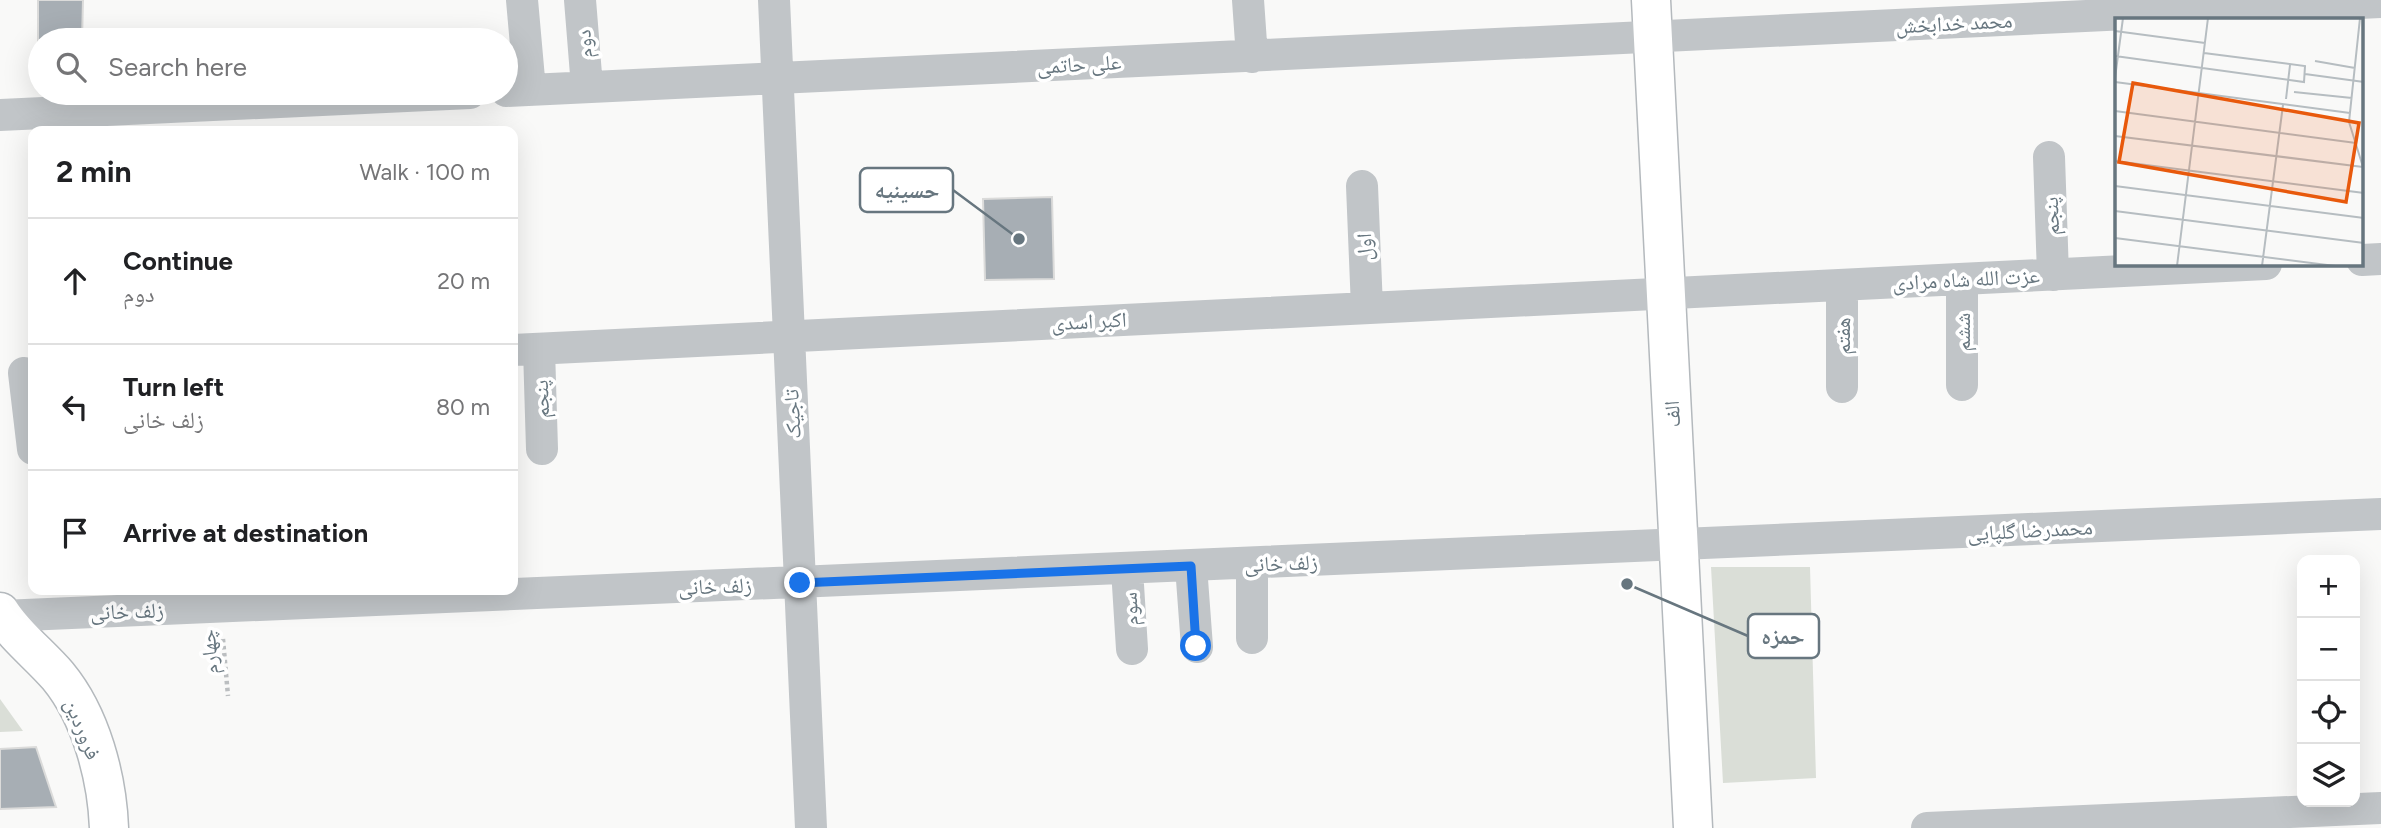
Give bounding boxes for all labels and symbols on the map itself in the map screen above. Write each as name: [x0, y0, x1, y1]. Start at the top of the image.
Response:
street label: محمد خدابخش: [1895, 7, 2013, 40]
inset map: [2115, 18, 2364, 266]
street label: دوم: [570, 28, 600, 59]
street label: علی حاتمی: [1036, 49, 1122, 80]
callout: حسینیه: [860, 168, 953, 212]
text: حسینیه: [875, 176, 940, 204]
street label: پنجم: [2038, 196, 2066, 236]
street label: اول: [1351, 233, 1377, 261]
street label: عزت الله شاه مرادی: [1892, 263, 2041, 295]
street label: اکبر اسدی: [1051, 307, 1127, 335]
street label: ششم: [1950, 313, 1977, 351]
street label: هفتم: [1830, 317, 1857, 355]
street label: پنجم: [528, 379, 556, 419]
street label: تاجیک: [778, 389, 806, 439]
street label: الف: [1659, 400, 1685, 428]
street label: محمدرضا گلپایی: [1967, 514, 2093, 547]
street label: زلف خانی: [1244, 549, 1318, 578]
route end: [784, 567, 815, 598]
street label: زلف خانی: [678, 572, 752, 601]
street label: سوم: [1117, 591, 1145, 627]
street label: زلف خانی: [90, 597, 164, 626]
callout: حمزه: [1748, 614, 1819, 658]
text: حمزه: [1761, 622, 1805, 650]
street label: چهارم: [195, 628, 225, 676]
route start: [1180, 630, 1211, 661]
street label: فروردین: [59, 695, 106, 763]

